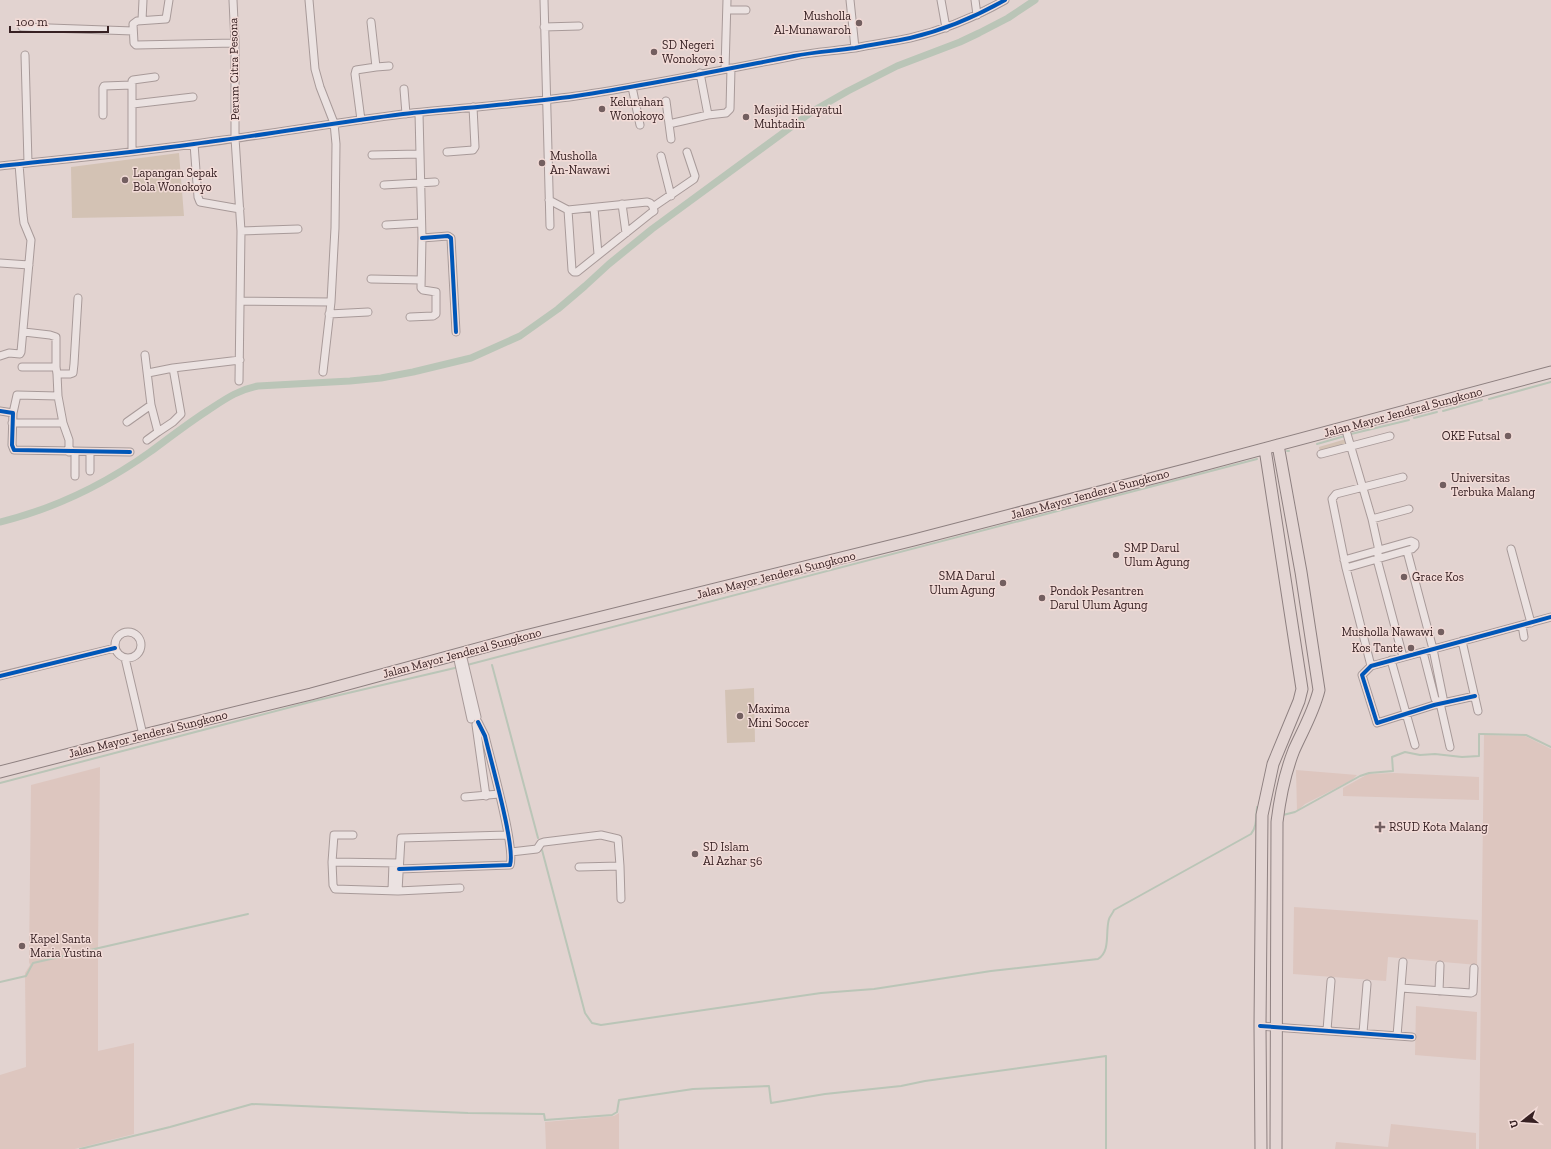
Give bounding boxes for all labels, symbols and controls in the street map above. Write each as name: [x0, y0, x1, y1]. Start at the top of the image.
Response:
scale bar: [10, 8, 108, 34]
place label: Musholla Al-Munawaroh: [774, 9, 851, 37]
text: 100 m: [16, 15, 48, 29]
street label: Perum Citra Pesona: [226, 17, 242, 120]
marker: Musholla Al-Munawaroh: [854, 18, 864, 28]
place label: SD Negeri Wonokoyo 1: [662, 38, 724, 66]
marker: SD Negeri Wonokoyo 1: [649, 47, 659, 57]
place label: Kelurahan Wonokoyo: [610, 95, 664, 123]
place label: Masjid Hidayatul Muhtadin: [754, 103, 842, 131]
marker: Kelurahan Wonokoyo: [597, 104, 607, 114]
marker: Masjid Hidayatul Muhtadin: [741, 112, 751, 122]
place label: Musholla An-Nawawi: [550, 149, 610, 177]
marker: Musholla An-Nawawi: [537, 158, 547, 168]
place label: Lapangan Sepak Bola Wonokoyo: [133, 166, 218, 194]
marker: Lapangan Sepak Bola Wonokoyo: [120, 175, 130, 185]
street label: Jalan Mayor Jenderal Sungkono: [1322, 384, 1484, 440]
place label: OKE Futsal: [1442, 429, 1500, 443]
marker: OKE Futsal: [1503, 431, 1513, 441]
street label: Jalan Mayor Jenderal Sungkono: [1009, 466, 1171, 522]
place label: Universitas Terbuka Malang: [1451, 471, 1535, 499]
marker: Universitas Terbuka Malang: [1438, 480, 1448, 490]
place label: SMP Darul Ulum Agung: [1124, 541, 1190, 569]
street label: Jalan Mayor Jenderal Sungkono: [695, 548, 857, 602]
marker: SMP Darul Ulum Agung: [1111, 550, 1121, 560]
place label: SMA Darul Ulum Agung: [929, 569, 995, 597]
place label: Grace Kos: [1412, 570, 1464, 584]
marker: Grace Kos: [1399, 572, 1409, 582]
marker: SMA Darul Ulum Agung: [998, 578, 1008, 588]
place label: Pondok Pesantren Darul Ulum Agung: [1050, 584, 1148, 612]
marker: Pondok Pesantren Darul Ulum Agung: [1037, 593, 1047, 603]
street label: Jalan Mayor Jenderal Sungkono: [381, 625, 543, 681]
place label: Musholla Nawawi: [1341, 625, 1434, 639]
marker: Musholla Nawawi: [1436, 627, 1446, 637]
place label: Kos Tante: [1352, 641, 1403, 655]
marker: Kos Tante: [1406, 643, 1416, 653]
place label: Maxima Mini Soccer: [748, 702, 809, 730]
street label: Jalan Mayor Jenderal Sungkono: [67, 707, 229, 761]
marker: Maxima Mini Soccer: [735, 711, 745, 721]
place label: RSUD Kota Malang: [1389, 820, 1488, 834]
marker: RSUD Kota Malang: [1374, 821, 1386, 833]
place label: SD Islam Al Azhar 56: [703, 840, 762, 868]
marker: SD Islam Al Azhar 56: [690, 849, 700, 859]
place label: Kapel Santa Maria Yustina: [30, 932, 102, 960]
marker: Kapel Santa Maria Yustina: [17, 941, 27, 951]
north arrow: [1503, 1101, 1543, 1141]
text: U: [1507, 1118, 1521, 1129]

